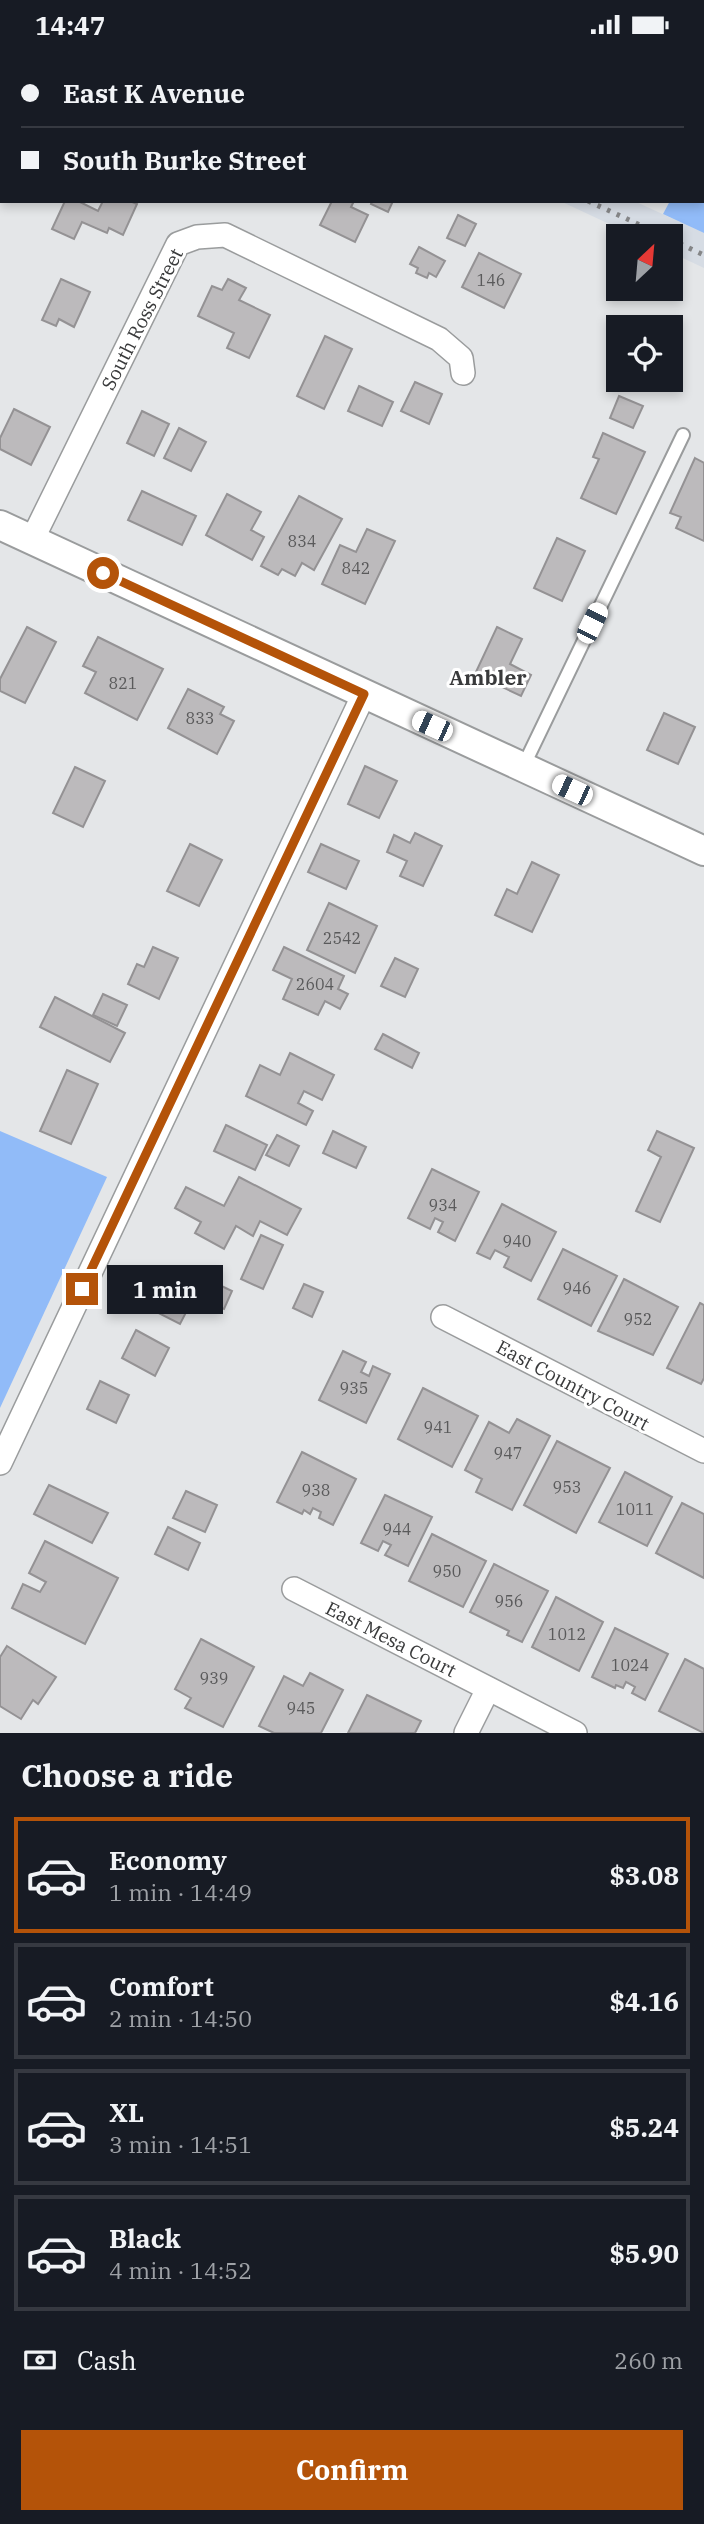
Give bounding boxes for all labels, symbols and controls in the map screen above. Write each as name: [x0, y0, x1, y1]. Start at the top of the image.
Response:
text: 14:47: [35, 8, 105, 42]
text: East K Avenue: [63, 76, 245, 110]
text: South Burke Street: [63, 143, 306, 177]
north arrow: [606, 224, 682, 301]
map controls: [606, 224, 683, 392]
street label: South Ross Street: [96, 244, 188, 394]
house number: 146: [477, 270, 505, 290]
button: locate: [606, 315, 683, 392]
house number: 834: [288, 531, 316, 551]
route start: [87, 557, 119, 589]
house number: 842: [342, 558, 370, 578]
car: [574, 600, 611, 646]
district label: Ambler: [449, 663, 527, 691]
house number: 821: [109, 673, 137, 693]
house number: 833: [186, 708, 214, 728]
car: [409, 708, 456, 744]
car: [549, 772, 596, 808]
house number: 2542: [323, 928, 361, 948]
house number: 2604: [296, 974, 334, 994]
house number: 934: [429, 1195, 457, 1215]
house number: 940: [503, 1231, 531, 1251]
callout: 1 min: [106, 1265, 222, 1313]
route end: [66, 1273, 98, 1305]
text: 1 min: [133, 1274, 197, 1304]
house number: 946: [563, 1278, 591, 1298]
house number: 952: [624, 1309, 652, 1329]
street label: East Country Court: [492, 1335, 654, 1436]
house number: 935: [340, 1378, 368, 1398]
house number: 941: [424, 1417, 452, 1437]
house number: 947: [494, 1443, 522, 1463]
house number: 953: [553, 1477, 581, 1497]
house number: 938: [302, 1480, 330, 1500]
house number: 1011: [616, 1499, 654, 1519]
house number: 944: [383, 1519, 411, 1539]
house number: 950: [433, 1561, 461, 1581]
house number: 956: [495, 1591, 523, 1611]
street label: East Mesa Court: [322, 1596, 461, 1682]
house number: 1012: [548, 1624, 586, 1644]
house number: 1024: [611, 1655, 649, 1675]
house number: 939: [200, 1668, 228, 1688]
house number: 945: [287, 1698, 315, 1718]
text: Choose a ride: [21, 1754, 233, 1796]
text: Economy: [109, 1843, 227, 1877]
icon: car: [25, 1844, 88, 1907]
text: $3.08: [609, 1858, 679, 1892]
text: 1 min · 14:49: [109, 1877, 252, 1907]
text: Comfort: [109, 1969, 214, 2003]
icon: car: [25, 1970, 88, 2033]
text: $4.16: [609, 1984, 679, 2018]
text: 2 min · 14:50: [109, 2003, 252, 2033]
text: XL: [109, 2095, 144, 2129]
icon: car: [25, 2096, 88, 2159]
text: $5.24: [609, 2110, 679, 2144]
text: 3 min · 14:51: [109, 2129, 252, 2159]
text: Black: [109, 2221, 181, 2255]
icon: car: [25, 2222, 88, 2285]
text: $5.90: [609, 2236, 679, 2270]
text: 4 min · 14:52: [109, 2255, 252, 2285]
icon: cash: [21, 2341, 59, 2379]
text: Cash: [77, 2343, 137, 2377]
text: 260 m: [614, 2345, 683, 2375]
button: Confirm: [21, 2430, 683, 2510]

